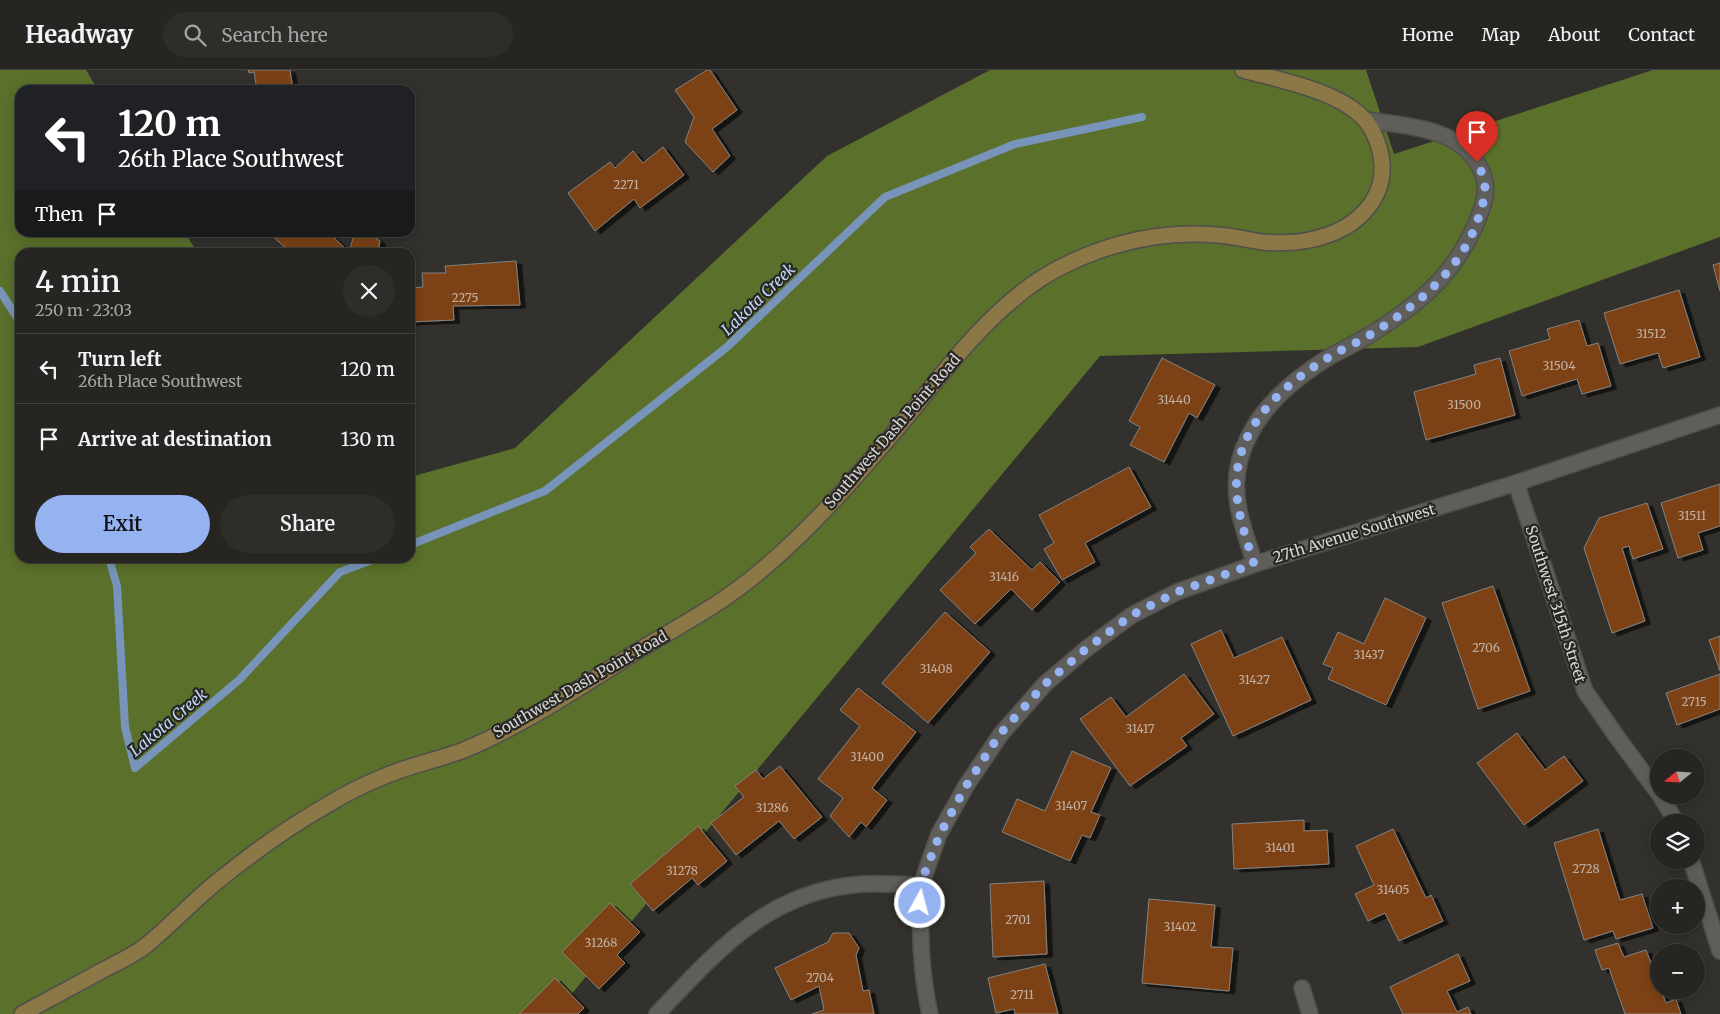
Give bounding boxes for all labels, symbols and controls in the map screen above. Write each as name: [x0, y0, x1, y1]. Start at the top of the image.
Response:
search box: [163, 12, 513, 57]
text: Headway: [25, 19, 133, 50]
icon: search: [181, 21, 209, 49]
text: Search here: [221, 23, 328, 47]
text: Home: [1402, 23, 1454, 46]
text: Map: [1482, 23, 1520, 46]
text: About: [1548, 23, 1600, 46]
text: Contact: [1628, 23, 1695, 46]
text: 120 m: [118, 102, 221, 146]
icon: left: [35, 105, 100, 170]
pin: [1456, 111, 1498, 162]
icon: arrive: [1463, 118, 1491, 146]
text: 26th Place Southwest: [118, 145, 344, 173]
house number: 2271: [613, 177, 639, 192]
icon: arrive: [93, 200, 121, 228]
text: Then: [35, 202, 83, 226]
water label: Lakota Creek: [717, 259, 799, 339]
text: 4 min: [35, 262, 121, 300]
button: close: [343, 265, 395, 317]
house number: 2275: [451, 290, 479, 305]
text: 250 m · 23:03: [35, 300, 132, 320]
house number: 31512: [1636, 326, 1666, 341]
text: Turn left: [78, 347, 162, 371]
street label: Southwest Dash Point Road: [820, 350, 964, 512]
icon: left: [35, 355, 63, 383]
text: 120 m: [340, 357, 395, 381]
house number: 31504: [1542, 358, 1576, 373]
text: 26th Place Southwest: [78, 371, 242, 391]
house number: 31440: [1157, 392, 1191, 407]
house number: 31500: [1447, 397, 1481, 412]
icon: arrive: [35, 425, 63, 453]
text: Arrive at destination: [78, 427, 272, 451]
text: 130 m: [341, 427, 395, 451]
button: Exit: [35, 495, 210, 553]
button: Share: [220, 495, 395, 553]
street label: 27th Avenue Southwest: [1271, 499, 1437, 567]
house number: 31511: [1678, 508, 1707, 523]
street label: Southwest 315th Street: [1522, 523, 1590, 685]
house number: 31416: [989, 569, 1019, 584]
street label: Southwest Dash Point Road: [489, 626, 671, 742]
house number: 2706: [1472, 640, 1500, 655]
house number: 31437: [1354, 647, 1385, 662]
house number: 31408: [919, 661, 953, 676]
house number: 31427: [1238, 672, 1270, 687]
water label: Lakota Creek: [125, 684, 211, 760]
house number: 2715: [1681, 694, 1707, 709]
house number: 31417: [1125, 721, 1155, 736]
house number: 31400: [850, 749, 884, 764]
north arrow: [1650, 749, 1705, 804]
map controls: [1650, 749, 1705, 999]
house number: 31407: [1055, 798, 1087, 813]
house number: 31286: [756, 800, 788, 815]
button: layers: [1650, 814, 1705, 869]
house number: 31401: [1264, 840, 1296, 855]
house number: 2728: [1572, 861, 1600, 876]
house number: 31278: [666, 863, 698, 878]
position arrow: [893, 876, 945, 928]
button: +: [1650, 879, 1705, 934]
house number: 31405: [1377, 882, 1409, 897]
house number: 2701: [1005, 912, 1032, 927]
house number: 31402: [1164, 919, 1196, 934]
house number: 31268: [585, 935, 617, 950]
button: −: [1650, 944, 1705, 999]
house number: 2704: [806, 970, 835, 985]
house number: 2711: [1010, 987, 1034, 1002]

